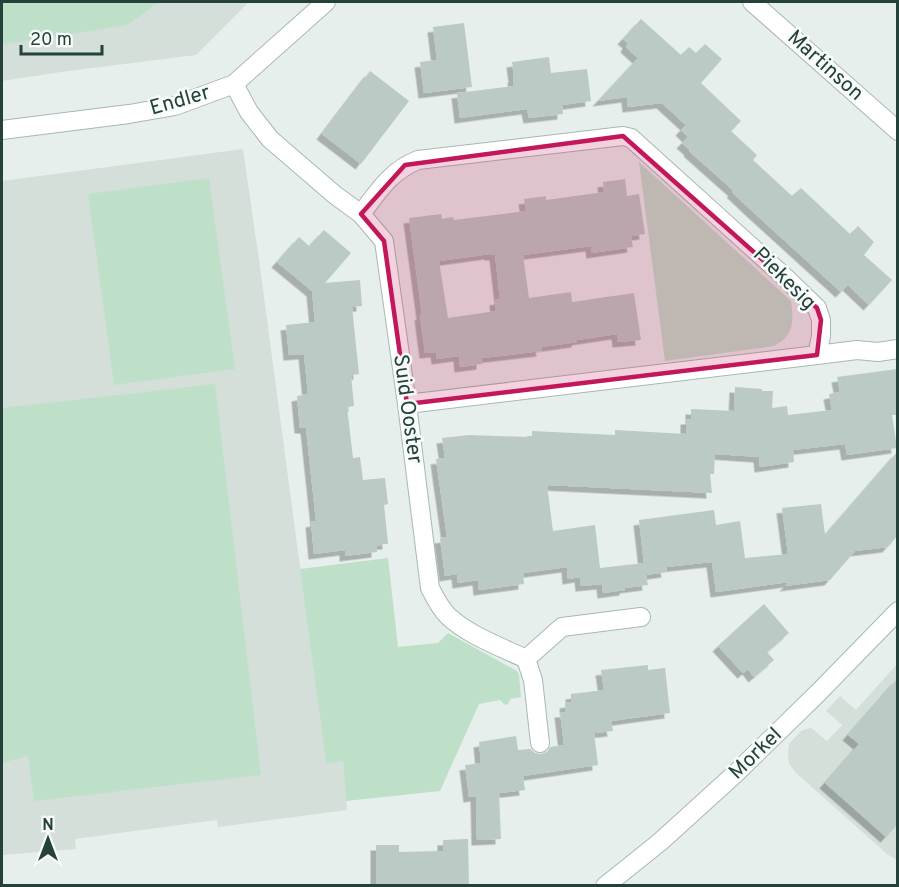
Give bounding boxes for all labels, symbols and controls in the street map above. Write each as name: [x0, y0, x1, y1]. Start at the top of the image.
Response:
scale bar: [21, 18, 102, 56]
street label: Martinson: [781, 25, 869, 107]
text: 20 m: [30, 29, 72, 52]
street label: Endler: [147, 80, 213, 122]
street label: Piekesig: [747, 242, 821, 316]
street label: Suid Ooster: [386, 353, 428, 465]
street label: Morkel: [724, 722, 788, 786]
north arrow: [18, 809, 78, 869]
text: N: [42, 816, 54, 836]

